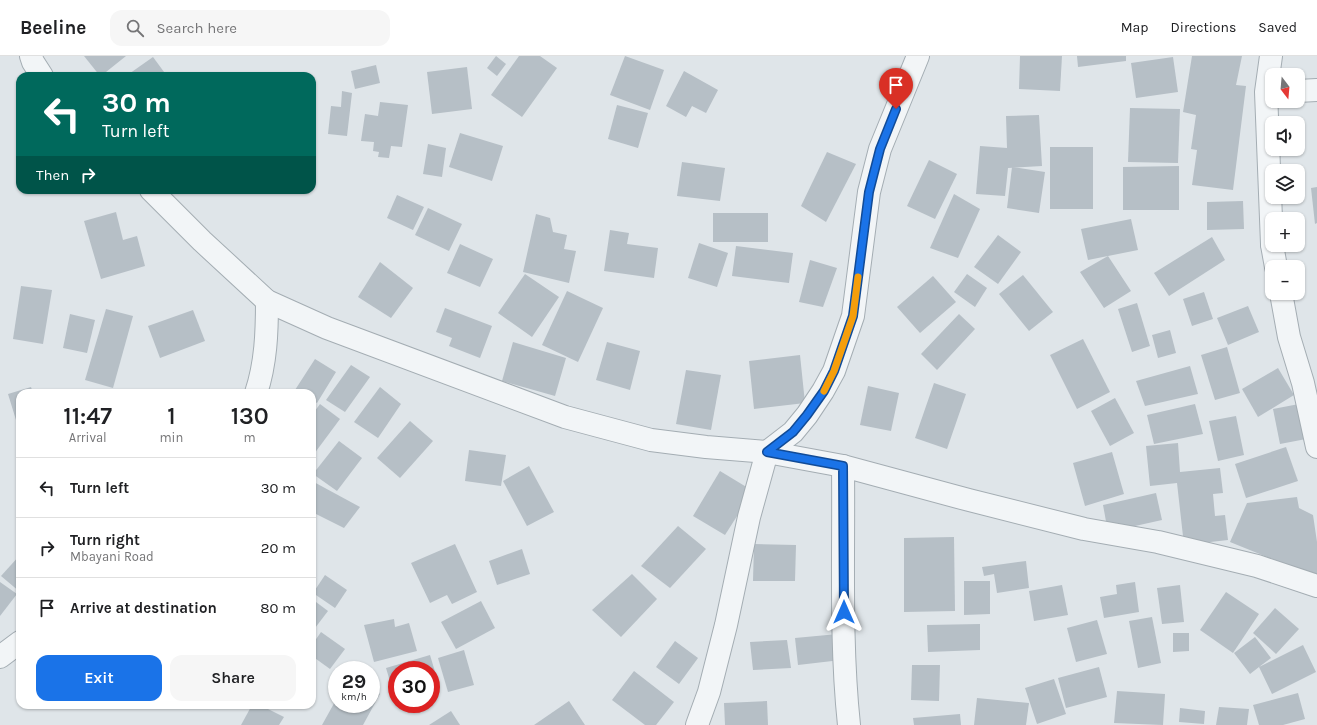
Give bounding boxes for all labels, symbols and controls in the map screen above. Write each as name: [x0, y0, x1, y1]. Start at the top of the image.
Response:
search box: [110, 10, 390, 46]
text: Beeline: [20, 17, 86, 39]
icon: search: [124, 17, 146, 39]
text: Search here: [156, 19, 237, 37]
text: Map: [1121, 19, 1149, 36]
text: Directions: [1171, 19, 1236, 36]
text: Saved: [1258, 19, 1297, 36]
pin: [879, 68, 913, 109]
north arrow: [1265, 68, 1305, 108]
map controls: [1265, 68, 1305, 300]
icon: arrive: [885, 74, 907, 96]
text: 30 m: [102, 86, 171, 119]
icon: left: [36, 88, 88, 140]
button: sound: [1265, 116, 1305, 156]
text: Turn left: [102, 120, 170, 142]
icon: right: [77, 164, 99, 186]
button: layers: [1265, 164, 1305, 204]
text: Then: [36, 166, 69, 184]
button: +: [1265, 212, 1305, 252]
button: −: [1265, 260, 1305, 300]
text: 11:47: [63, 402, 112, 430]
text: 1: [167, 402, 176, 430]
text: 130: [231, 402, 269, 430]
text: Arrival: [69, 430, 107, 445]
text: min: [159, 430, 183, 445]
text: m: [244, 430, 256, 445]
icon: left: [36, 477, 58, 499]
text: Turn left: [70, 479, 129, 497]
text: 30 m: [261, 479, 296, 497]
text: Turn right: [70, 531, 140, 549]
icon: right: [36, 537, 58, 559]
text: 20 m: [261, 539, 296, 557]
text: Mbayani Road: [70, 549, 154, 564]
position arrow: [823, 591, 865, 633]
icon: arrive: [36, 597, 58, 619]
text: Arrive at destination: [70, 599, 217, 617]
text: 80 m: [260, 599, 296, 617]
button: Exit: [36, 655, 162, 701]
button: Share: [170, 655, 296, 701]
speed limit sign: 30: [388, 661, 440, 713]
text: 29: [342, 670, 366, 693]
text: km/h: [341, 691, 367, 703]

